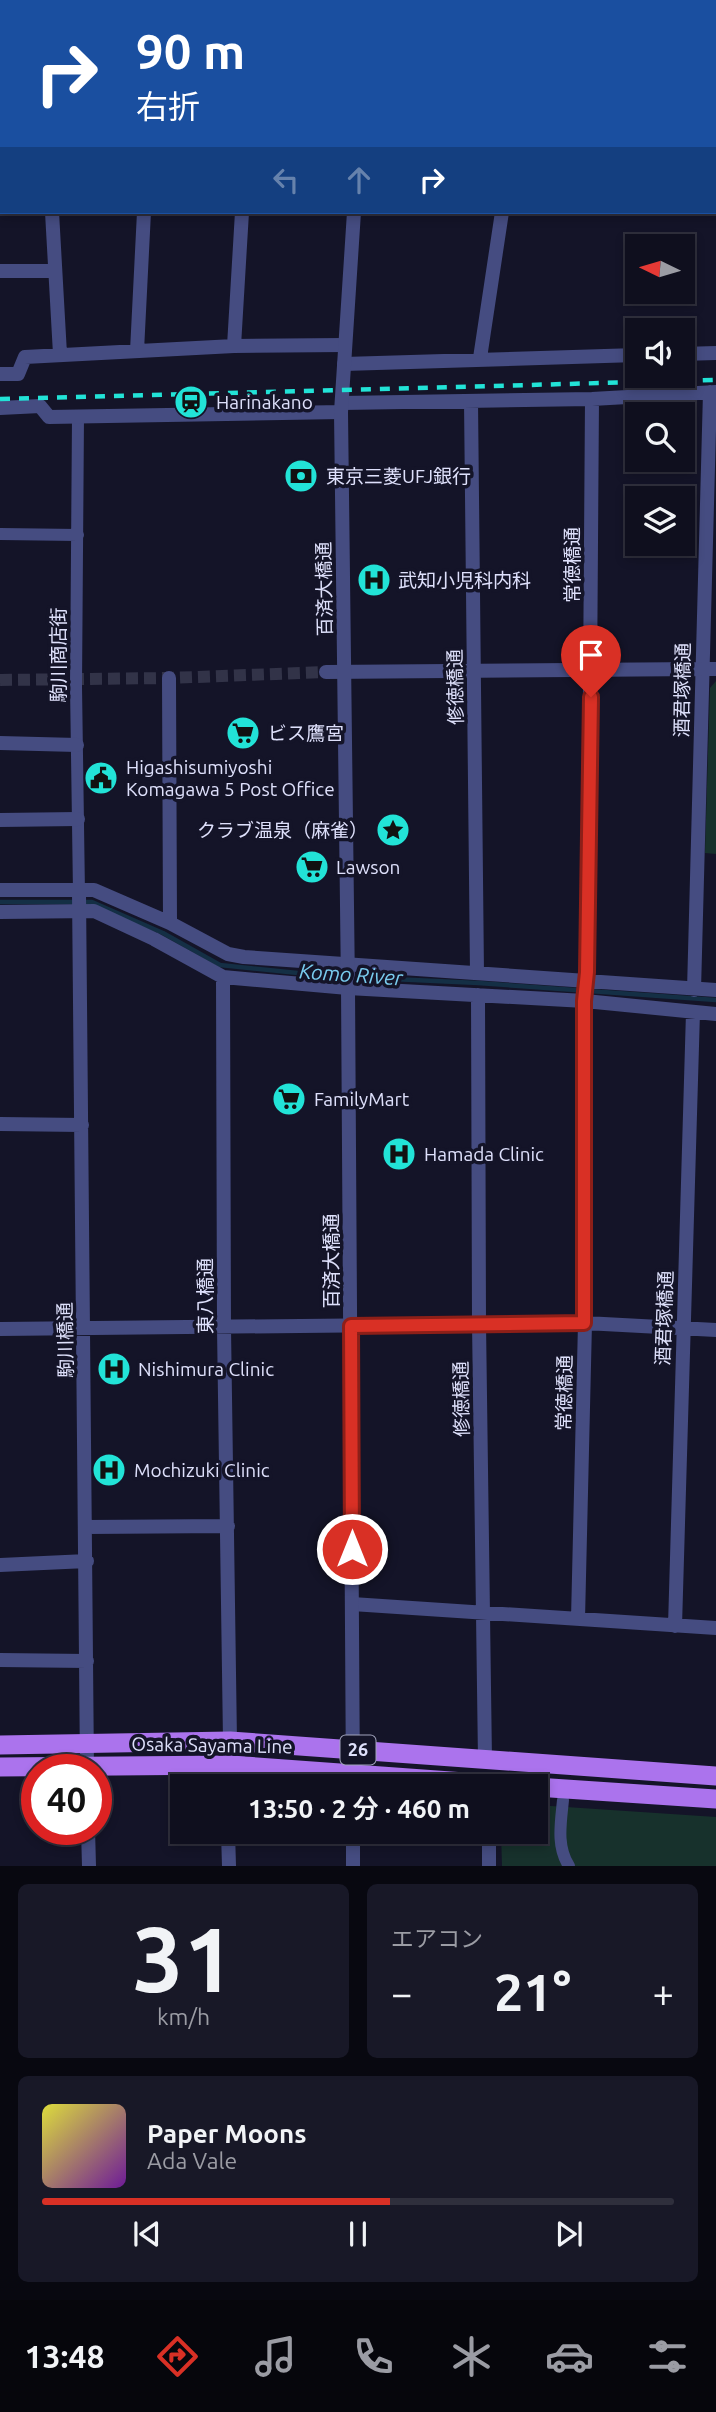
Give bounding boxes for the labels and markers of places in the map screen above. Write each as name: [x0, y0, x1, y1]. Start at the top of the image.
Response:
station icon: Harinakano: [172, 383, 210, 421]
place label: Harinakano: [216, 391, 313, 413]
bank icon: 東京三菱UFJ銀行: [282, 457, 320, 495]
place label: 東京三菱UFJ銀行: [326, 465, 471, 487]
hospital icon: 武知小児科内科: [355, 561, 393, 599]
place label: 武知小児科内科: [398, 569, 531, 591]
pin: [561, 625, 621, 697]
supermarket icon: ビス鷹宮: [224, 714, 262, 752]
place label: ビス鷹宮: [268, 722, 344, 744]
place label: Higashisumiyoshi Komagawa 5 Post Office: [126, 756, 335, 800]
public building icon: Higashisumiyoshi Komagawa 5 Post Office: [82, 759, 120, 797]
place icon: クラブ温泉（麻雀）: [374, 811, 412, 849]
place label: クラブ温泉（麻雀）: [197, 819, 368, 841]
supermarket icon: Lawson: [293, 848, 331, 886]
place label: Lawson: [336, 856, 400, 878]
supermarket icon: FamilyMart: [270, 1080, 308, 1118]
place label: FamilyMart: [314, 1088, 410, 1110]
hospital icon: Hamada Clinic: [380, 1135, 418, 1173]
place label: Hamada Clinic: [424, 1143, 544, 1165]
hospital icon: Nishimura Clinic: [95, 1350, 133, 1388]
place label: Nishimura Clinic: [138, 1358, 274, 1380]
hospital icon: Mochizuki Clinic: [90, 1451, 128, 1489]
place label: Mochizuki Clinic: [134, 1459, 270, 1481]

